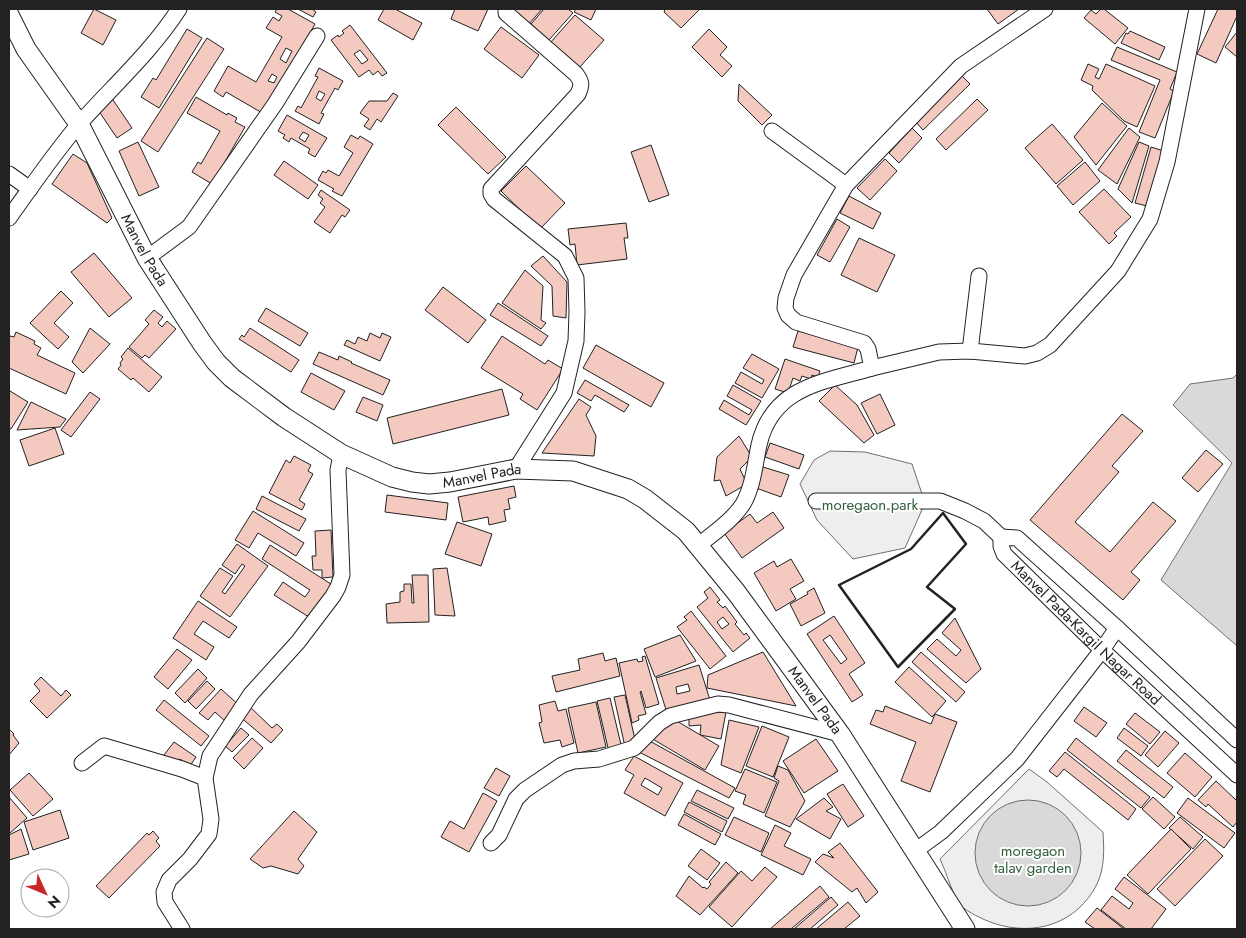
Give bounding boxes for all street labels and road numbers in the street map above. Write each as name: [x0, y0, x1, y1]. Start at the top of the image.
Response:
street label: Manvel Pada: [115, 210, 174, 291]
street label: Manvel Pada: [442, 458, 522, 494]
street label: Manvel Pada-Kargil Nagar Road: [1006, 555, 1166, 710]
street label: Manvel Pada: [783, 661, 848, 739]

